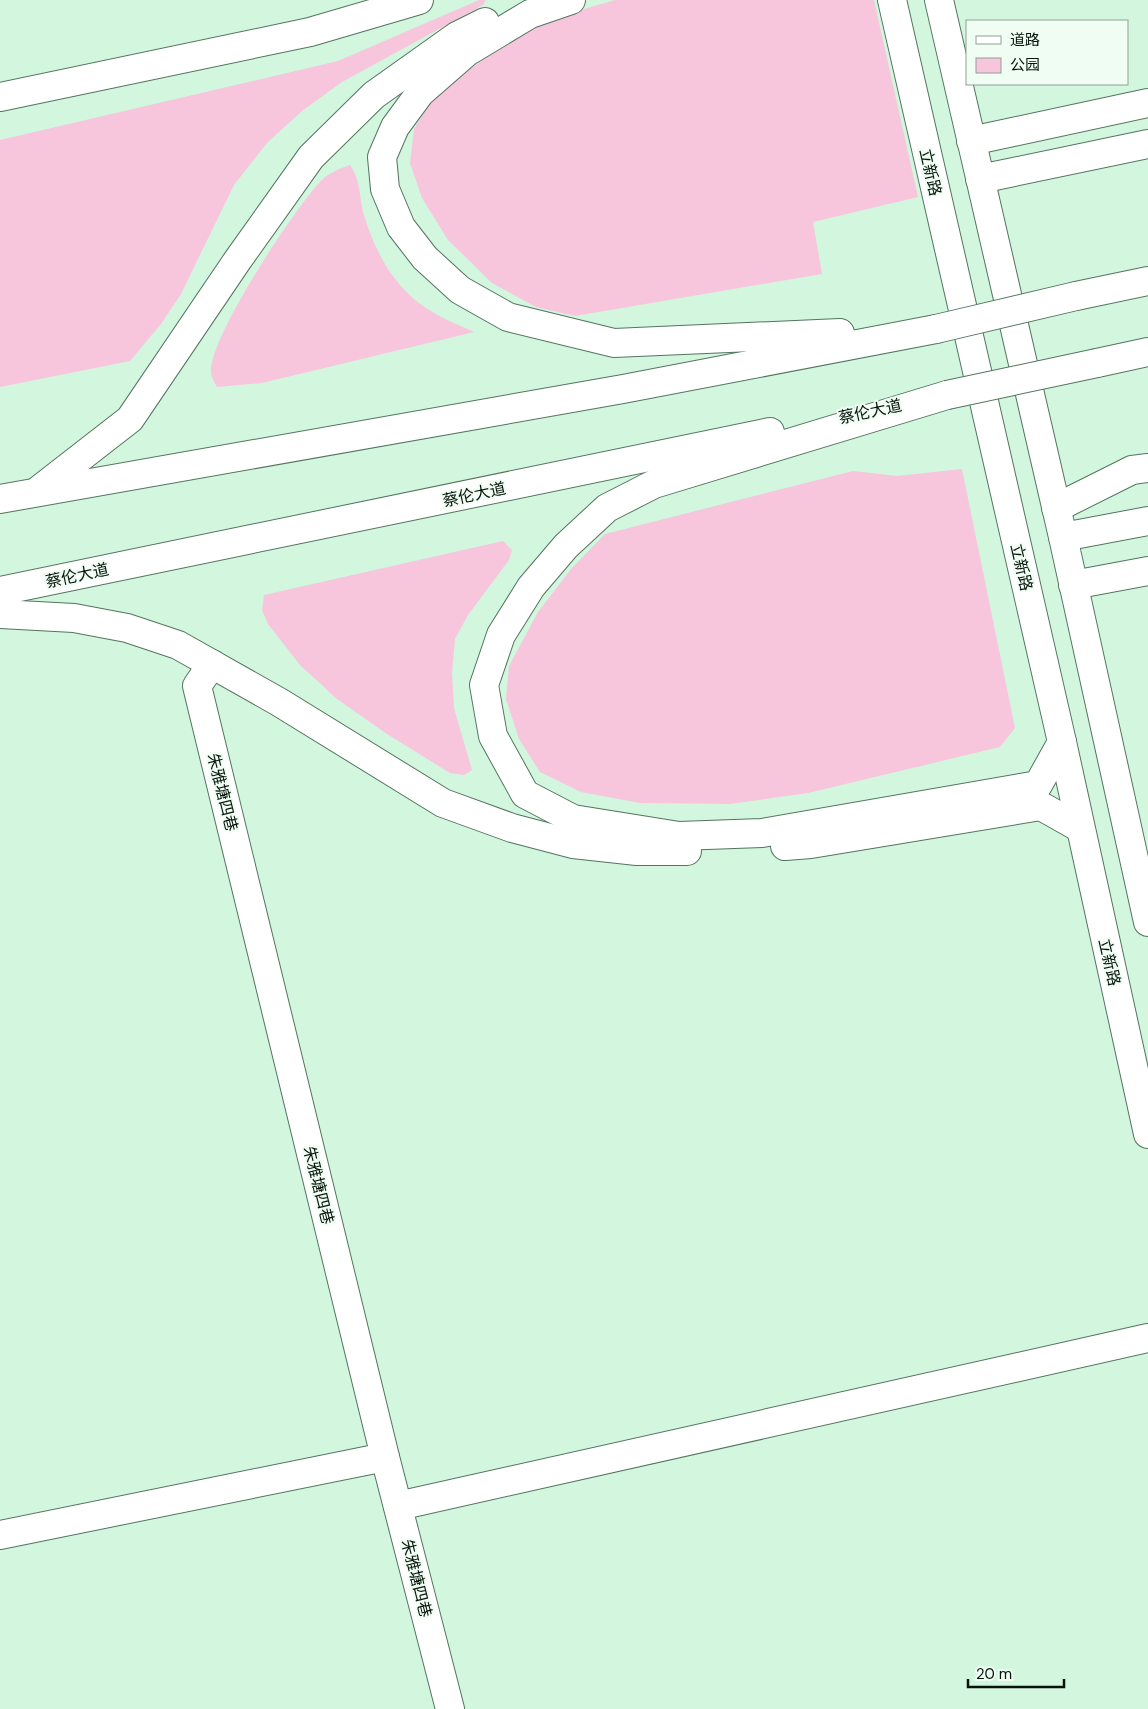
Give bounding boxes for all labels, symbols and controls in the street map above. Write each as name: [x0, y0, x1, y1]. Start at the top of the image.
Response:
legend: [966, 20, 1128, 85]
text: 道路: [1010, 30, 1040, 50]
text: 公园: [1010, 55, 1040, 75]
street label: 立新路: [915, 146, 946, 198]
street label: 蔡伦大道: [837, 395, 904, 428]
street label: 蔡伦大道: [441, 478, 508, 511]
street label: 立新路: [1006, 541, 1037, 593]
street label: 蔡伦大道: [44, 559, 111, 592]
street label: 朱雅塘四巷: [203, 751, 242, 833]
street label: 立新路: [1094, 936, 1125, 988]
street label: 朱雅塘四巷: [299, 1144, 338, 1226]
street label: 朱雅塘四巷: [397, 1537, 436, 1619]
scale bar: [968, 1656, 1064, 1688]
text: 20 m: [976, 1664, 1012, 1684]

